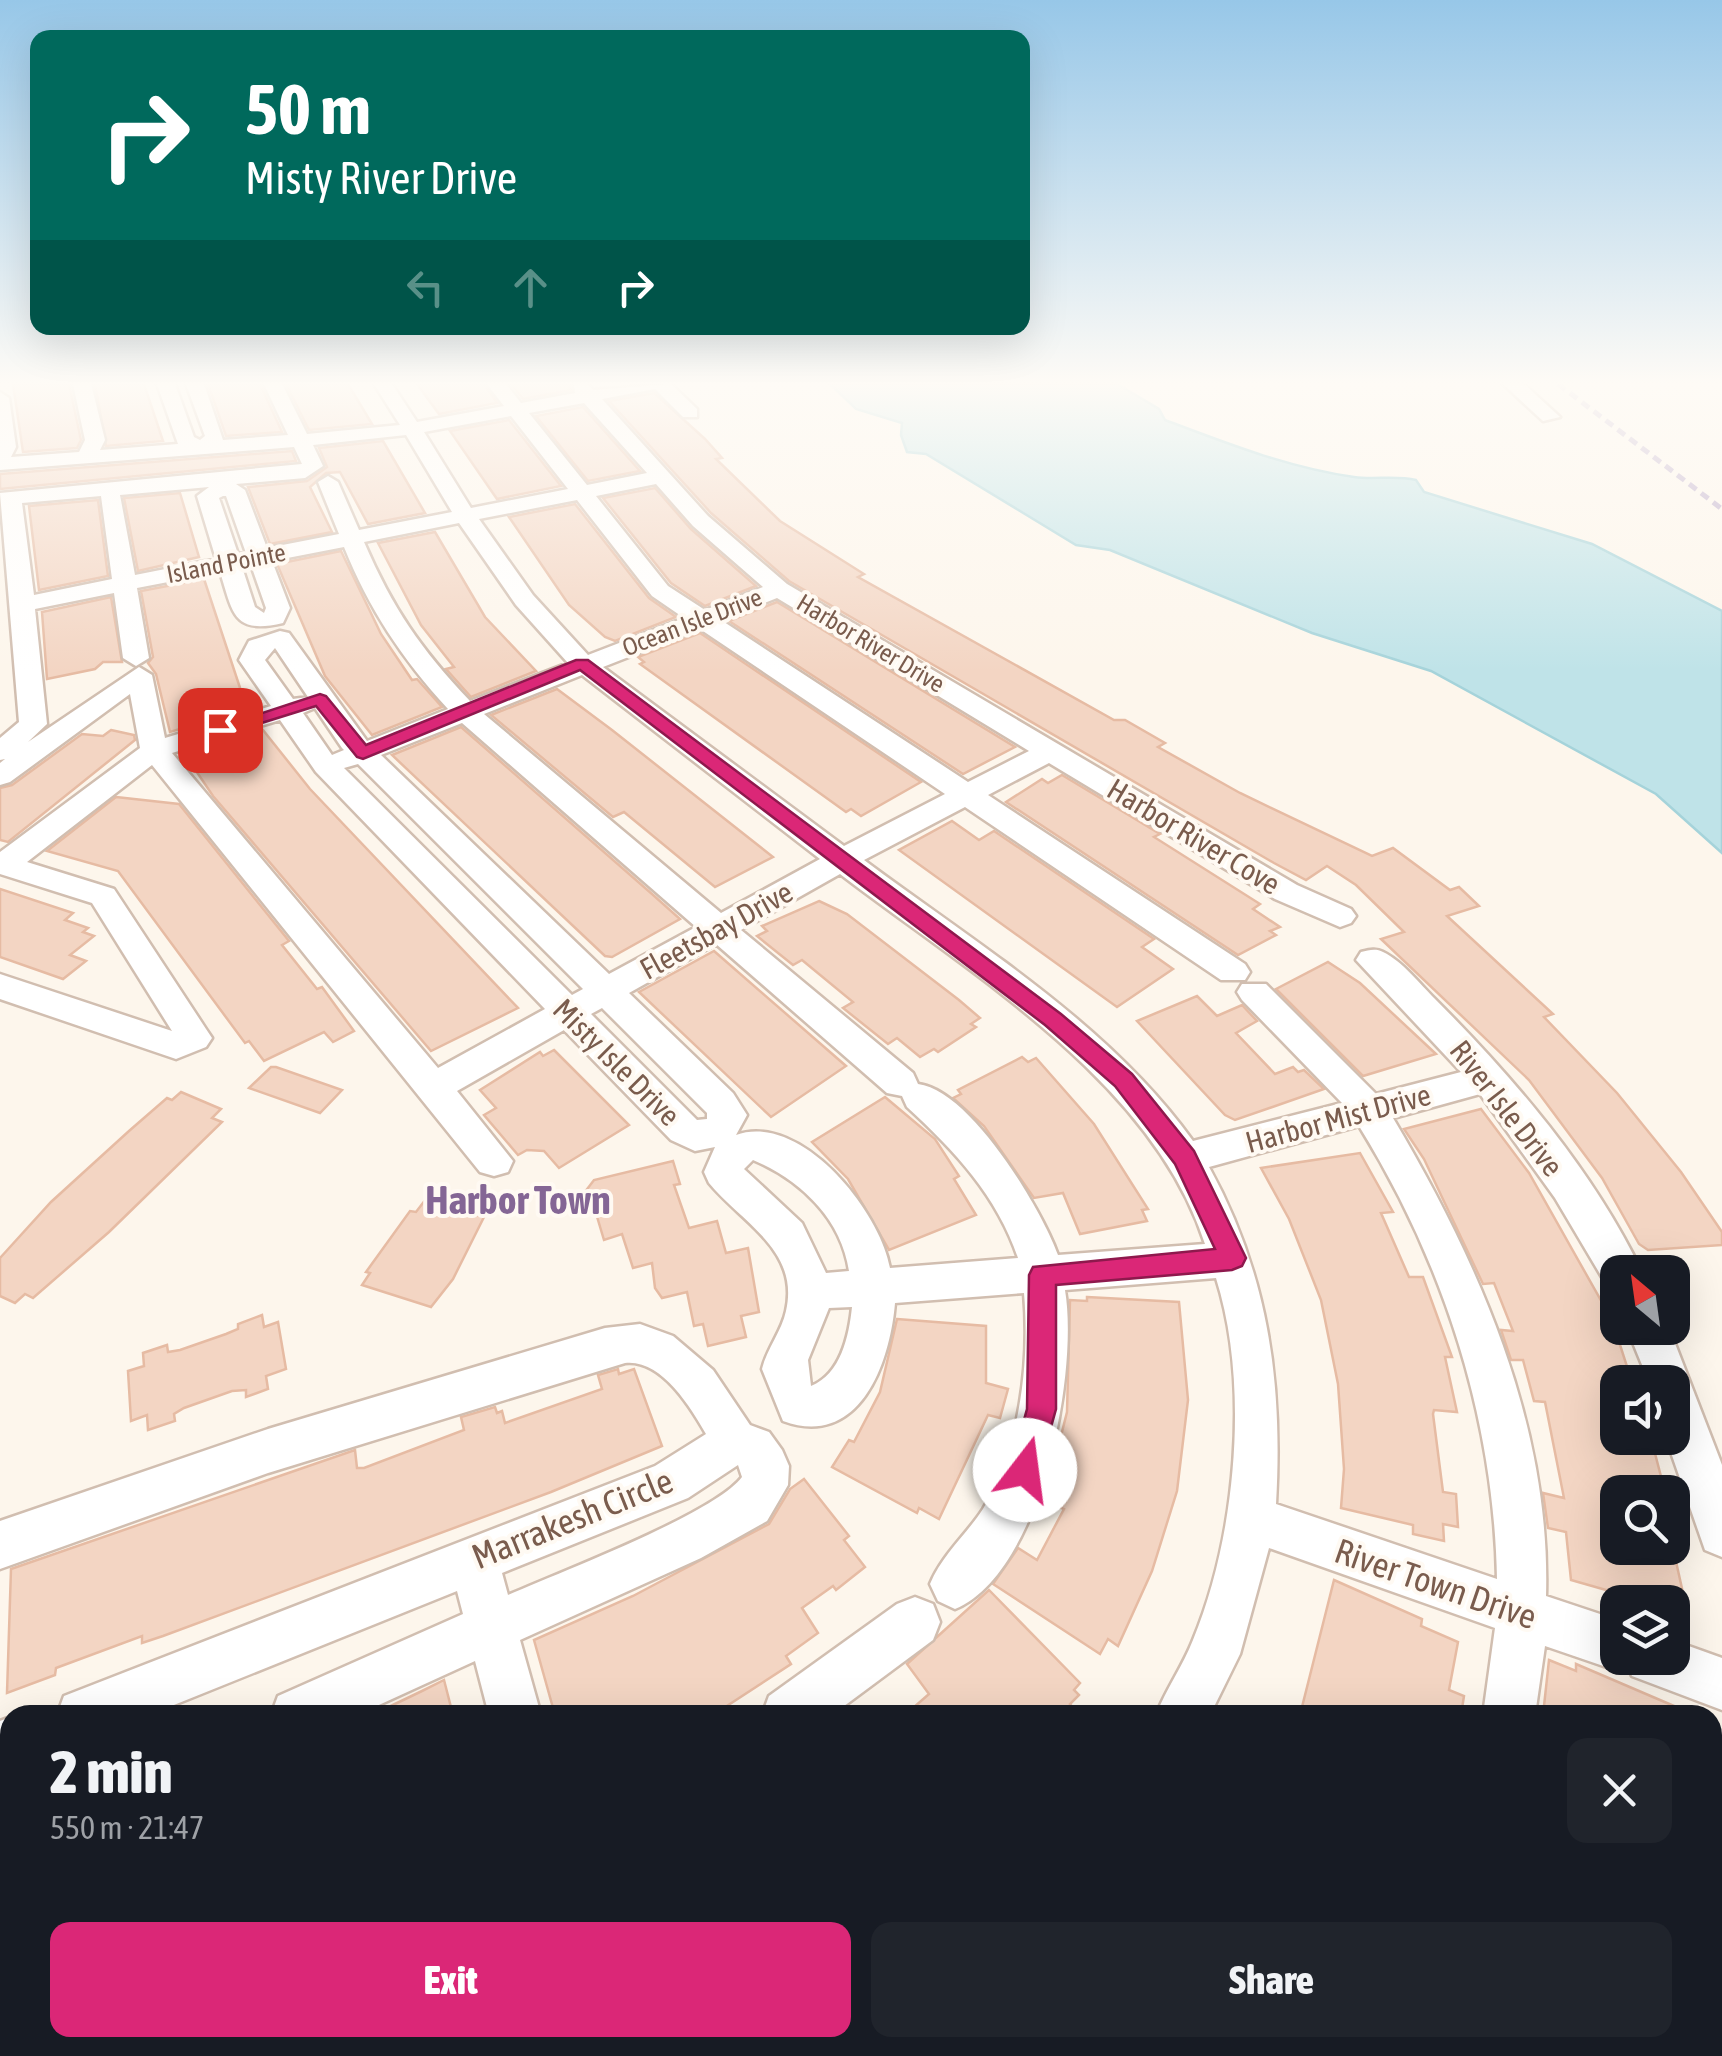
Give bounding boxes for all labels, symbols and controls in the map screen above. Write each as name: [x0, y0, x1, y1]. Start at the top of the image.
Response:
text: 50 m: [245, 69, 371, 149]
icon: right: [80, 70, 210, 200]
text: Misty River Drive: [245, 152, 517, 204]
icon: left: [398, 260, 453, 315]
icon: ahead: [503, 260, 558, 315]
icon: right: [608, 260, 663, 315]
street label: Island Pointe: [164, 538, 288, 588]
street label: Ocean Isle Drive: [618, 583, 766, 661]
street label: Harbor River Drive: [792, 588, 950, 698]
pin: [178, 688, 263, 773]
icon: arrive: [193, 703, 248, 758]
street label: Harbor River Cove: [1102, 771, 1286, 901]
street label: Fleetsbay Drive: [634, 874, 798, 986]
street label: Misty Isle Drive: [547, 992, 687, 1132]
street label: River Isle Drive: [1444, 1034, 1570, 1182]
street label: Harbor Mist Drive: [1242, 1077, 1434, 1159]
district label: Harbor Town: [425, 1177, 611, 1222]
north arrow: [1600, 1255, 1690, 1345]
map controls: [1600, 1255, 1690, 1675]
button: sound: [1600, 1365, 1690, 1455]
position arrow: [973, 1418, 1077, 1522]
street label: Marrakesh Circle: [466, 1460, 678, 1576]
button: search: [1600, 1475, 1690, 1565]
street label: River Town Drive: [1330, 1530, 1542, 1636]
button: layers: [1600, 1585, 1690, 1675]
text: 2 min: [50, 1737, 173, 1806]
button: close: [1567, 1738, 1672, 1843]
text: 550 m · 21:47: [50, 1809, 204, 1846]
button: Exit: [50, 1922, 851, 2037]
button: Share: [871, 1922, 1672, 2037]

